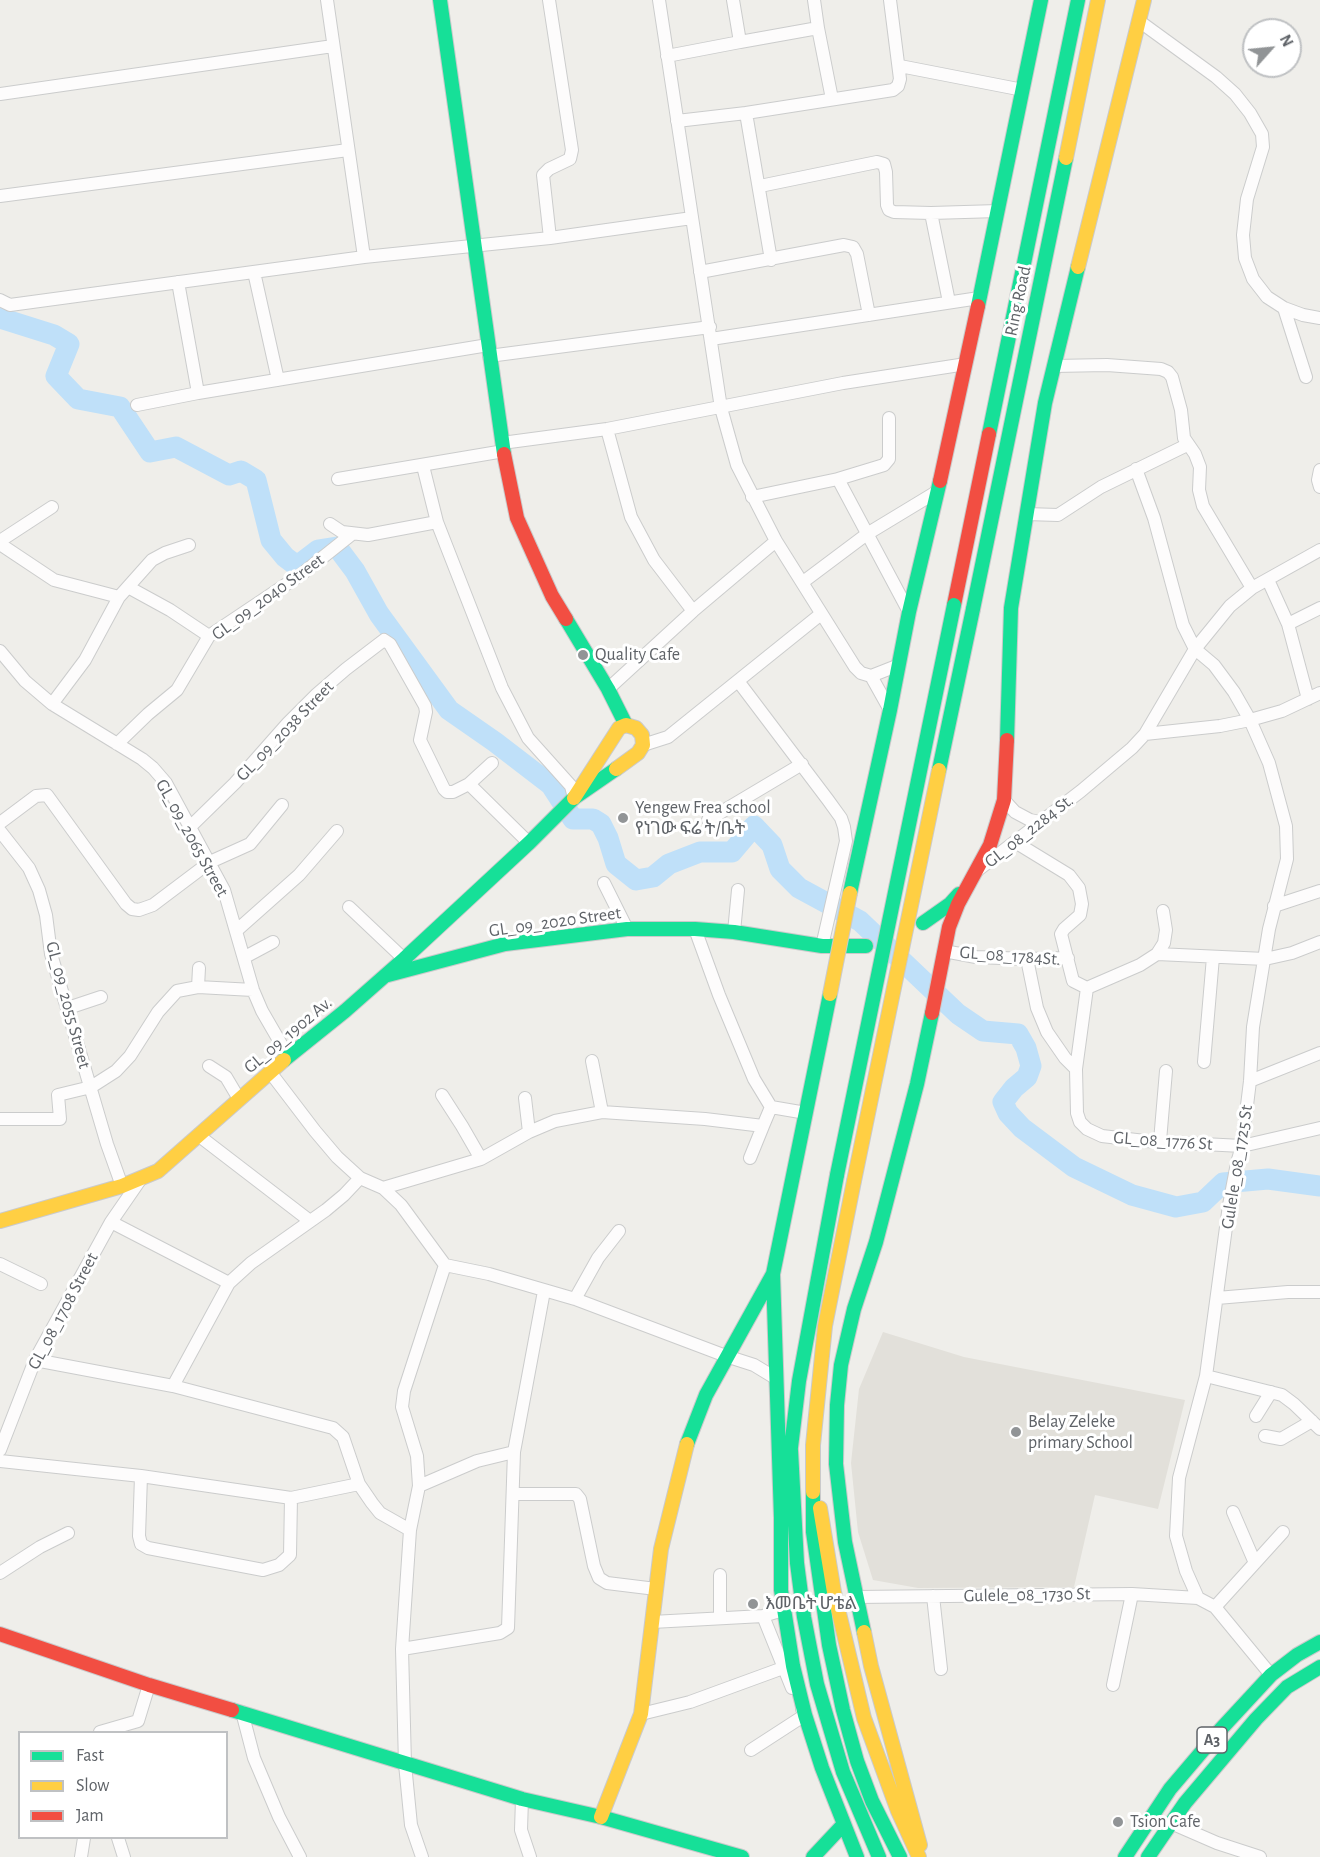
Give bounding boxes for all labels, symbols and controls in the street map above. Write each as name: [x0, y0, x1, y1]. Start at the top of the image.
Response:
north arrow: [1242, 18, 1302, 78]
text: N: [1277, 32, 1296, 49]
street label: Ring Road: [1000, 264, 1036, 338]
street label: GL_09_2040 Street: [208, 549, 328, 645]
place label: Quality Cafe: [595, 644, 680, 666]
marker: Quality Cafe: [576, 648, 590, 662]
street label: GL_09_2038 Street: [232, 676, 338, 786]
street label: GL_09_2065 Street: [151, 775, 233, 901]
street label: GL_08_2284 St.: [980, 790, 1078, 872]
place label: Yengew Frea school የነገው ፍሬ ት/ቤት: [635, 797, 771, 840]
marker: Yengew Frea school የነገው ፍሬ ት/ቤት: [616, 811, 630, 825]
street label: GL_09_2020 Street: [488, 902, 622, 942]
street label: GL_09_2055 Street: [41, 939, 95, 1071]
street label: GL_08_1784St.: [959, 942, 1061, 970]
street label: GL_09_1902 Av.: [240, 992, 336, 1078]
street label: Gulele_08_1725 St: [1217, 1103, 1257, 1231]
street label: GL_08_1776 St: [1113, 1127, 1213, 1155]
street label: GL_08_1708 Street: [23, 1249, 103, 1373]
place label: Belay Zeleke primary School: [1028, 1411, 1133, 1454]
marker: Belay Zeleke primary School: [1009, 1425, 1023, 1439]
street label: Gulele_08_1730 St: [964, 1583, 1090, 1607]
place label: እመቤት ሆቴል: [765, 1593, 857, 1615]
marker: እመቤት ሆቴል: [746, 1597, 760, 1611]
road number: A3: [1197, 1727, 1227, 1753]
legend: [18, 1731, 228, 1839]
text: Fast: [76, 1747, 104, 1765]
text: Slow: [76, 1777, 109, 1795]
text: Jam: [76, 1807, 104, 1825]
place label: Tsion Cafe: [1130, 1811, 1200, 1833]
marker: Tsion Cafe: [1111, 1815, 1125, 1829]

